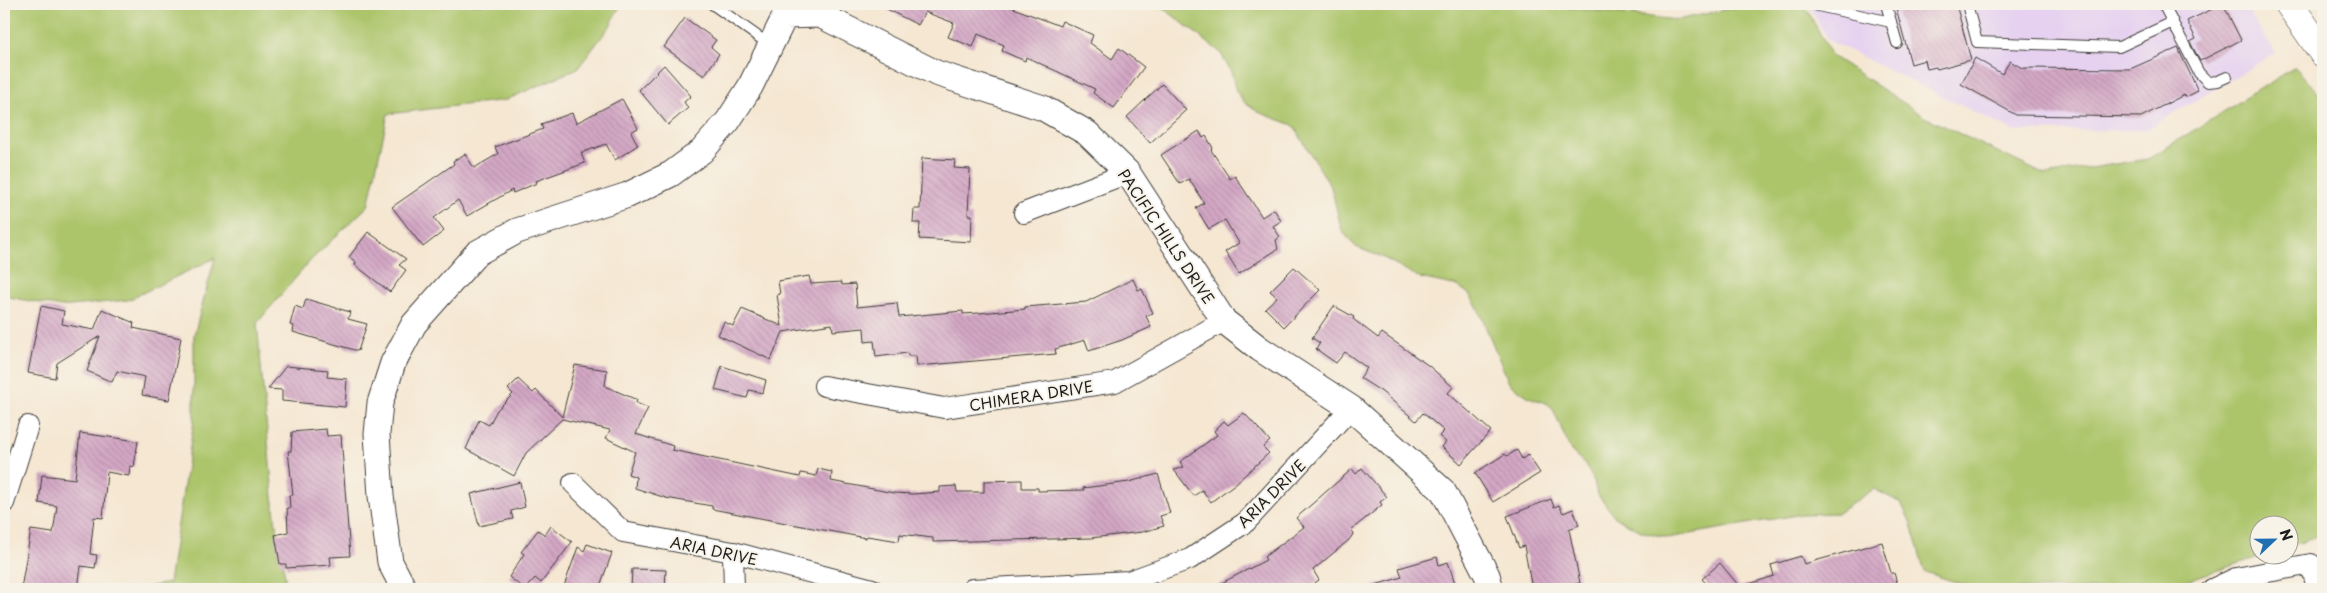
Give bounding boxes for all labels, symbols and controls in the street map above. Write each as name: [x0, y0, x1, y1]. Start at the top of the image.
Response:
street label: PACIFIC HILLS DRIVE: [1113, 164, 1221, 308]
street label: CHIMERA DRIVE: [967, 374, 1095, 416]
street label: ARIA DRIVE: [1232, 454, 1310, 532]
north arrow: [2250, 516, 2300, 566]
text: N: [2275, 526, 2298, 544]
street label: ARIA DRIVE: [668, 530, 760, 570]

